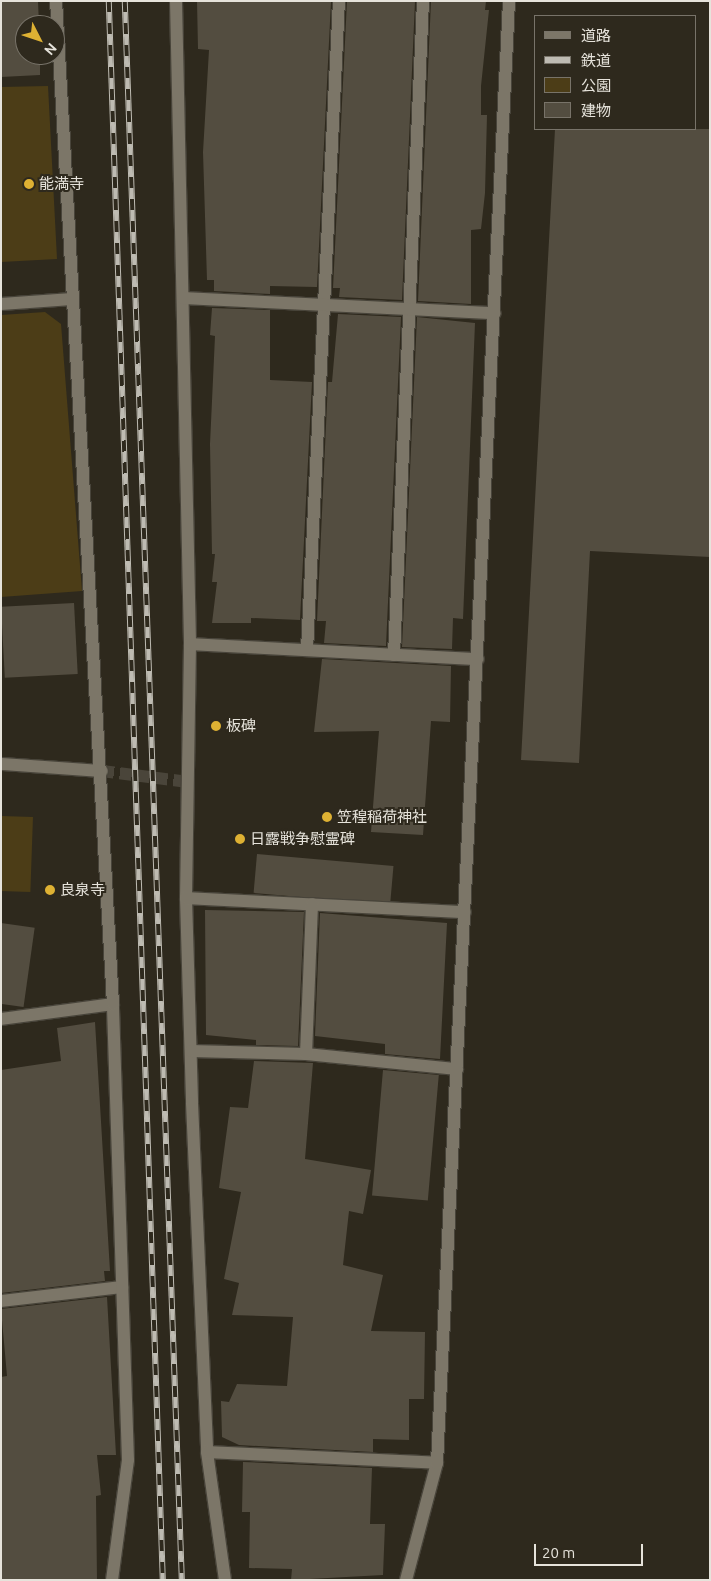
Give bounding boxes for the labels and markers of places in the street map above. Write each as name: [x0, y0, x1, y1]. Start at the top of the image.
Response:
place label: 能満寺: [39, 175, 84, 193]
marker: 能満寺: [23, 178, 35, 190]
place label: 板碑: [226, 717, 256, 735]
marker: 板碑: [210, 720, 222, 732]
place label: 笠䅣稲荷神社: [337, 808, 427, 826]
marker: 笠䅣稲荷神社: [321, 811, 333, 823]
place label: 日露戦争慰霊碑: [250, 830, 355, 848]
marker: 日露戦争慰霊碑: [234, 833, 246, 845]
place label: 良泉寺: [60, 881, 105, 899]
marker: 良泉寺: [44, 884, 56, 896]

